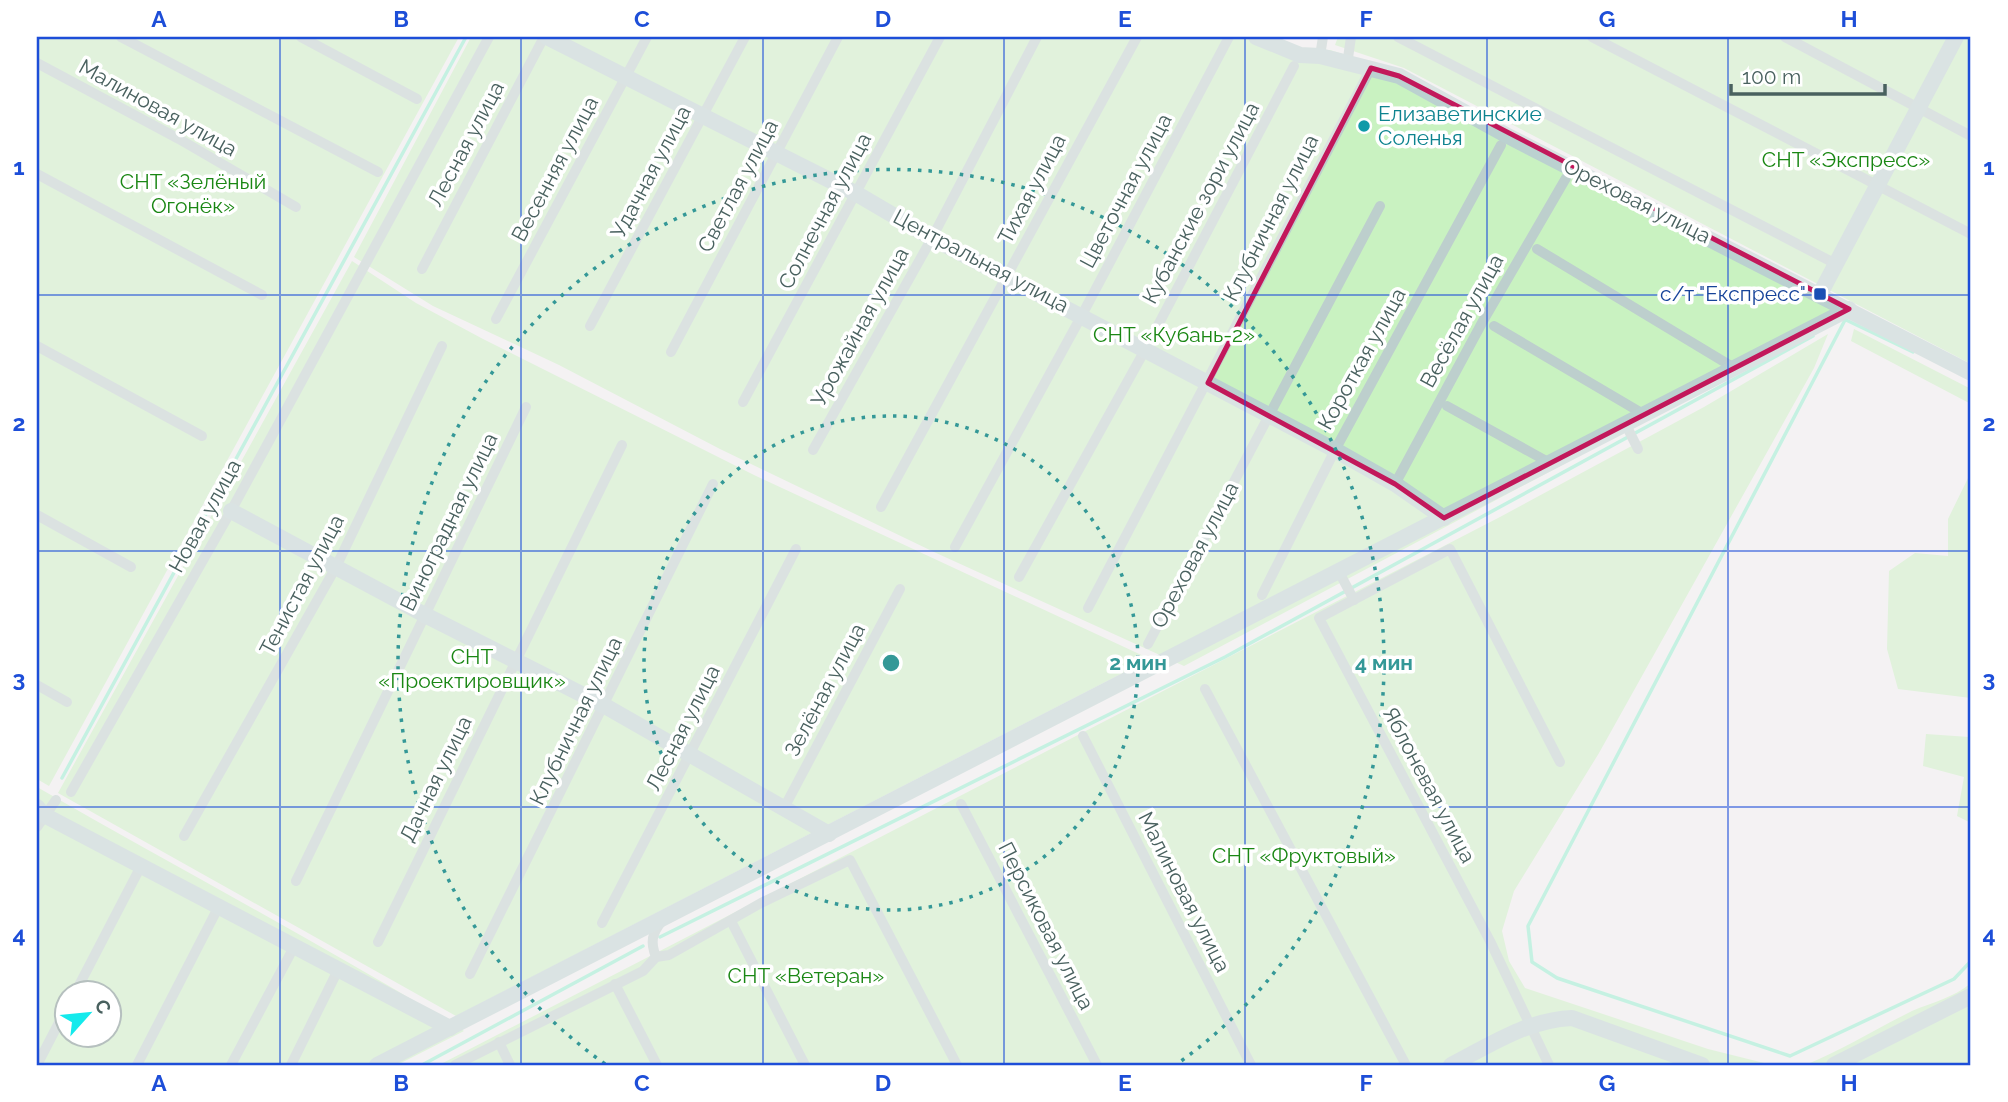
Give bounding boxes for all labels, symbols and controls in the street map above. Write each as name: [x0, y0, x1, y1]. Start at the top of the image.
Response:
text: A: [151, 5, 167, 32]
text: B: [393, 5, 409, 32]
text: C: [634, 5, 650, 32]
text: D: [875, 5, 891, 32]
text: E: [1118, 5, 1132, 32]
text: F: [1359, 5, 1373, 32]
text: G: [1599, 5, 1615, 32]
text: H: [1840, 5, 1858, 32]
scale bar: [1731, 52, 1885, 96]
street label: Малиновая улица: [75, 54, 242, 161]
text: 100 m: [1742, 64, 1801, 89]
street label: Лесная улица: [422, 77, 509, 211]
street label: Весенняя улица: [506, 92, 603, 245]
street label: Кубанские зори улица: [1137, 98, 1264, 308]
street label: Удачная улица: [605, 101, 696, 242]
place label: Елизаветинские Соленья: [1378, 101, 1542, 150]
street label: Цветочная улица: [1074, 109, 1177, 272]
street label: Светлая улица: [692, 115, 783, 256]
marker: Елизаветинские Соленья: [1356, 118, 1372, 134]
street label: Солнечная улица: [773, 129, 876, 293]
street label: Тихая улица: [992, 130, 1071, 248]
street label: Клубничная улица: [1218, 130, 1323, 305]
park label: СНТ «Экспресс»: [1762, 147, 1930, 172]
text: 1: [13, 153, 25, 180]
street label: Ореховая улица: [1559, 153, 1715, 248]
text: 1: [1983, 153, 1995, 180]
park label: СНТ «Зелёный Огонёк»: [120, 169, 266, 218]
street label: Центральная улица: [889, 204, 1073, 317]
street label: Урожайная улица: [806, 243, 914, 411]
street label: Весёлая улица: [1415, 250, 1509, 392]
place label: с/т "Експресс": [1660, 281, 1806, 306]
street label: Короткая улица: [1312, 284, 1411, 434]
marker: с/т "Експресс": [1812, 286, 1828, 302]
park label: СНТ «Кубань-2»: [1093, 322, 1255, 347]
text: 2: [13, 409, 25, 436]
text: 2: [1983, 409, 1995, 436]
street label: Виноградная улица: [395, 429, 503, 615]
street label: Новая улица: [163, 455, 246, 577]
street label: Ореховая улица: [1146, 477, 1244, 632]
street label: Тенистая улица: [254, 510, 349, 659]
street label: Зелёная улица: [779, 619, 870, 760]
street label: Клубничная улица: [524, 633, 627, 809]
park label: СНТ «Проектировщик»: [378, 644, 566, 693]
text: 2 мин: [1109, 650, 1167, 675]
text: 4 мин: [1355, 650, 1413, 675]
centre of rings: [879, 651, 903, 675]
street label: Лесная улица: [640, 661, 725, 795]
text: 3: [13, 665, 25, 692]
text: 3: [1983, 665, 1995, 692]
street label: Яблоневая улица: [1378, 703, 1481, 867]
street label: Дачная улица: [394, 712, 477, 846]
street label: Малиновая улица: [1133, 807, 1236, 976]
street label: Персиковая улица: [993, 838, 1100, 1014]
park label: СНТ «Фруктовый»: [1212, 843, 1396, 868]
text: 4: [12, 921, 26, 948]
text: 4: [1982, 921, 1996, 948]
park label: СНТ «Ветеран»: [728, 963, 884, 988]
north arrow: [52, 979, 122, 1050]
text: С: [90, 995, 116, 1017]
text: A: [151, 1069, 167, 1096]
text: B: [393, 1069, 409, 1096]
text: C: [634, 1069, 650, 1096]
text: D: [875, 1069, 891, 1096]
text: E: [1118, 1069, 1132, 1096]
text: F: [1359, 1069, 1373, 1096]
text: G: [1599, 1069, 1615, 1096]
text: H: [1840, 1069, 1858, 1096]

